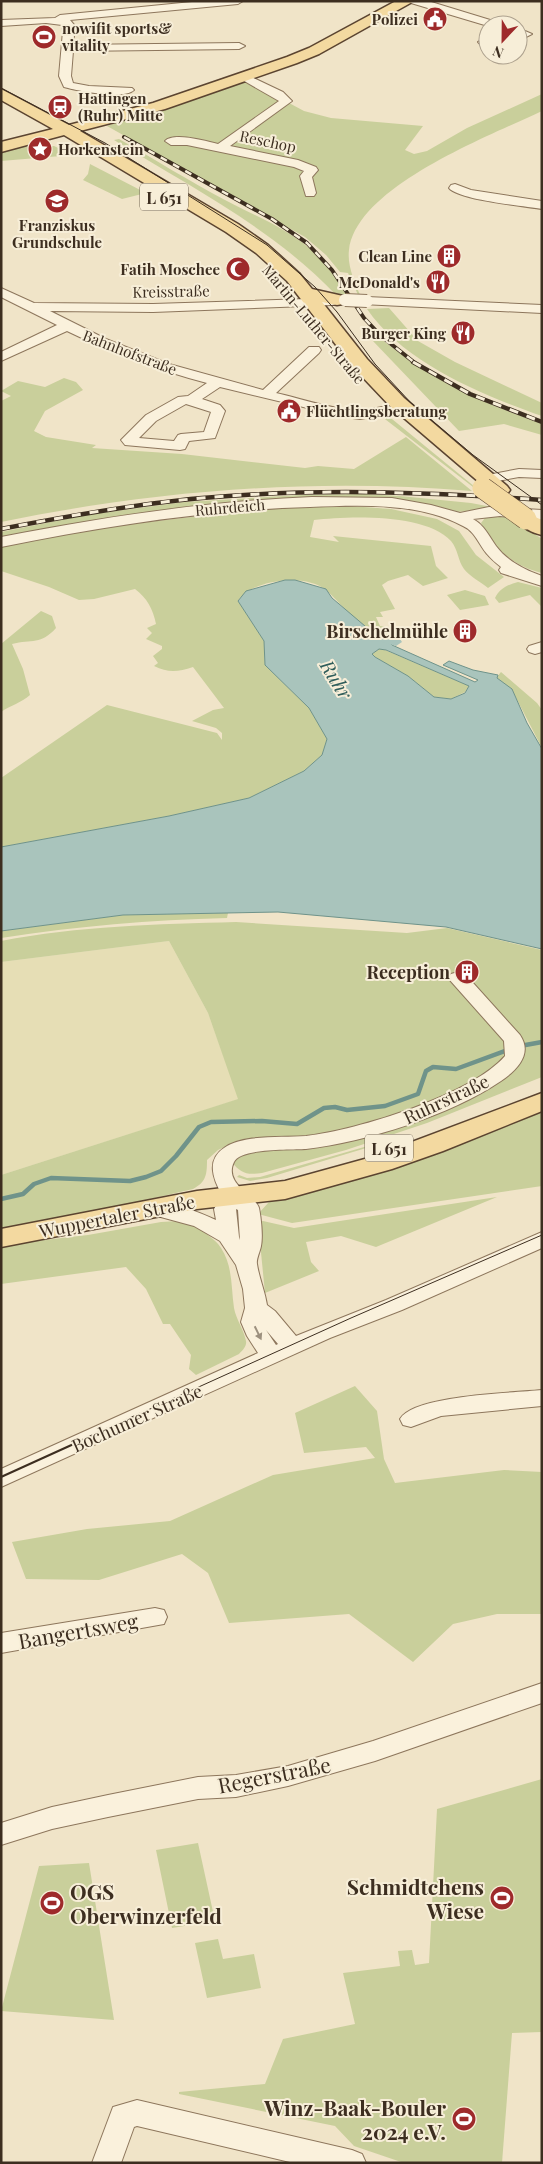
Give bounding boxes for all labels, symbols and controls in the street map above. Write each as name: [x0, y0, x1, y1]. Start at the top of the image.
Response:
public building icon: Polizei: [422, 6, 448, 32]
place label: Polizei: [372, 9, 418, 29]
north arrow: [478, 15, 528, 65]
place label: nowifit sports& vitality: [61, 18, 172, 55]
sports icon: nowifit sports& vitality: [31, 24, 57, 50]
text: N: [490, 42, 506, 63]
place label: Hattingen (Ruhr) Mitte: [78, 88, 163, 125]
station icon: Hattingen (Ruhr) Mitte: [47, 94, 73, 120]
street label: Reschop: [238, 125, 298, 157]
place icon: Horkenstein: [27, 136, 53, 162]
place label: Horkenstein: [58, 139, 144, 159]
road number: L 651: [140, 183, 188, 210]
school or university icon: Franziskus Grundschule: [44, 188, 70, 214]
place label: Franziskus Grundschule: [12, 215, 102, 252]
building icon: Clean Line: [436, 243, 462, 269]
place label: Clean Line: [358, 246, 432, 266]
mosque icon: Fatih Moschee: [225, 256, 251, 282]
place label: Fatih Moschee: [120, 259, 220, 279]
street label: Martin-Luther-Straße: [258, 260, 370, 388]
restaurant icon: McDonald's: [425, 269, 451, 295]
place label: McDonald's: [339, 272, 420, 292]
street label: Kreisstraße: [132, 280, 210, 302]
restaurant icon: Burger King: [450, 320, 476, 346]
place label: Burger King: [361, 323, 447, 343]
street label: Bahnhofstraße: [80, 325, 180, 379]
public building icon: Flüchtlingsberatung: [276, 398, 302, 424]
place label: Flüchtlingsberatung: [306, 401, 447, 421]
street label: Ruhrdeich: [194, 494, 266, 520]
building icon: Birschelmühle: [452, 618, 478, 644]
place label: Birschelmühle: [326, 619, 448, 643]
water label: Ruhr: [314, 654, 360, 704]
building icon: Reception: [454, 959, 480, 985]
place label: Reception: [366, 960, 450, 984]
street label: Ruhrstraße: [399, 1069, 493, 1129]
road number: L 651: [365, 1134, 413, 1162]
street label: Wuppertaler Straße: [36, 1189, 197, 1243]
one-way arrow: [253, 1326, 262, 1341]
street label: Bochumer Straße: [68, 1378, 206, 1458]
street label: Bangertsweg: [16, 1606, 140, 1654]
street label: Regerstraße: [215, 1749, 333, 1799]
place label: Schmidtchens Wiese: [347, 1872, 484, 1924]
place label: OGS Oberwinzerfeld: [70, 1877, 222, 1929]
sports icon: Schmidtchens Wiese: [489, 1885, 515, 1911]
sports icon: OGS Oberwinzerfeld: [39, 1890, 65, 1916]
place label: Winz-Baak-Bouler 2024 e.V.: [263, 2093, 446, 2145]
sports icon: Winz-Baak-Bouler 2024 e.V.: [451, 2106, 477, 2132]

